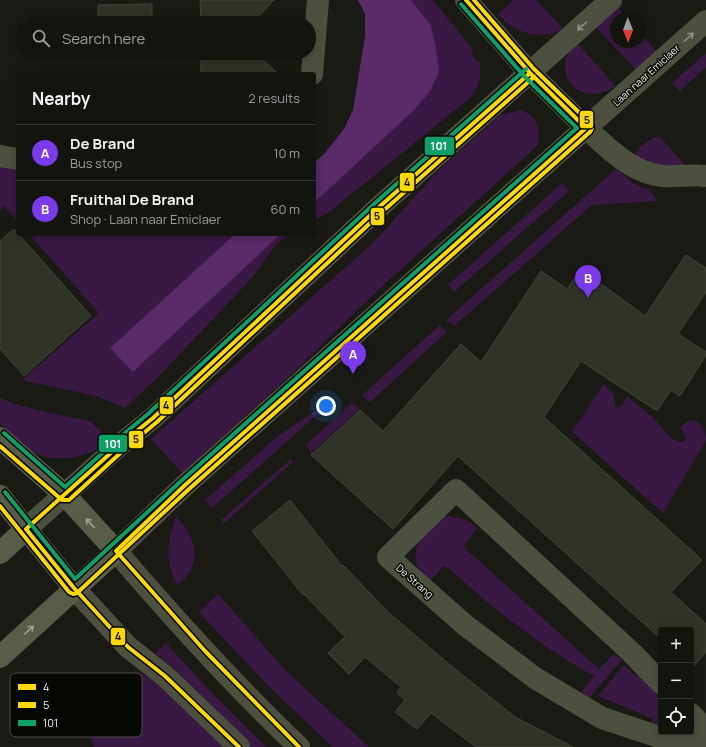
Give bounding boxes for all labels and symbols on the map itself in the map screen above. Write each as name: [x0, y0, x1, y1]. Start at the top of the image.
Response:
north arrow: [610, 12, 646, 48]
one-way arrow: [576, 22, 587, 31]
one-way arrow: [683, 33, 693, 42]
street label: Laan naar Emiclaer: [609, 41, 683, 109]
line badge: 5: [579, 110, 594, 129]
text: 5: [584, 112, 590, 127]
line badge: 101: [424, 136, 455, 156]
text: 101: [431, 138, 447, 153]
line badge: 4: [399, 172, 415, 192]
text: 4: [404, 174, 411, 189]
line badge: 5: [370, 207, 385, 226]
text: 5: [374, 208, 380, 223]
pin: B: [575, 265, 601, 298]
pin: A: [340, 341, 366, 374]
line badge: 4: [159, 396, 174, 415]
your location: [316, 396, 336, 416]
text: 4: [163, 397, 170, 412]
line badge: 5: [128, 430, 144, 449]
text: 5: [133, 431, 139, 446]
line badge: 101: [98, 434, 128, 453]
text: 101: [105, 436, 121, 451]
one-way arrow: [86, 518, 95, 528]
street label: De Strang: [393, 561, 437, 601]
one-way arrow: [23, 626, 34, 635]
line badge: 4: [110, 627, 126, 646]
text: 4: [115, 628, 122, 643]
legend: [10, 673, 142, 737]
text: 4: [43, 679, 50, 694]
text: 5: [43, 697, 49, 712]
text: 101: [43, 715, 58, 730]

